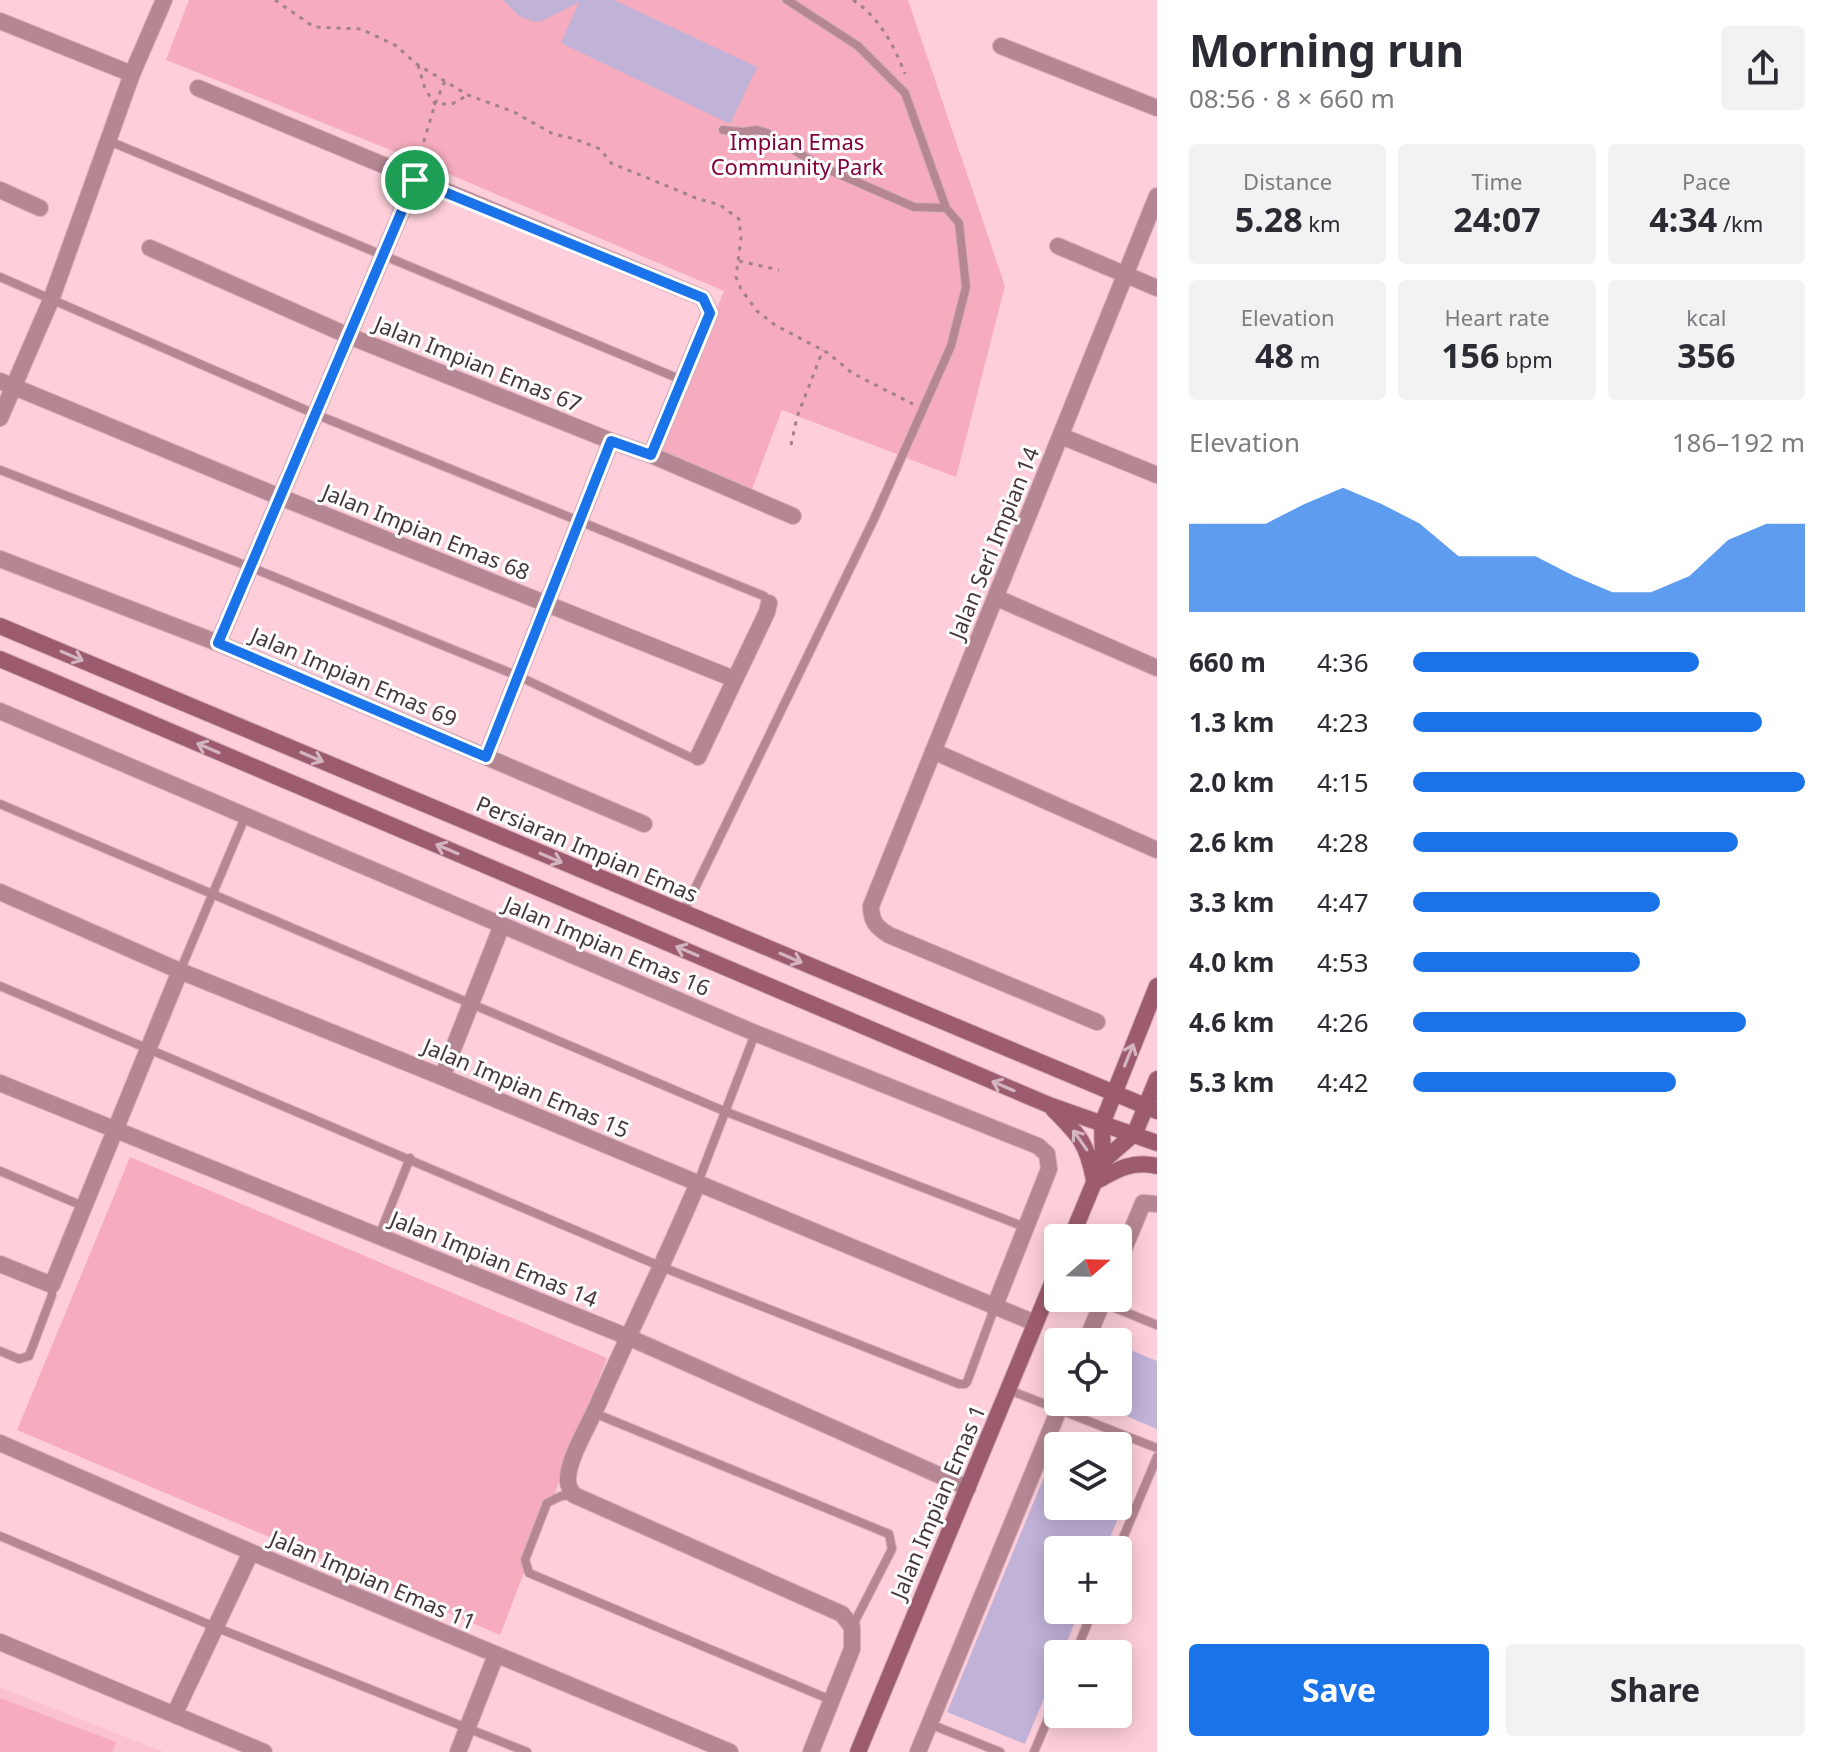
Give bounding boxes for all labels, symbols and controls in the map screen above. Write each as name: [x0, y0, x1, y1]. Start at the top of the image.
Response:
text: Morning run: [1189, 20, 1464, 80]
button: share: [1721, 26, 1805, 110]
text: 08:56 · 8 × 660 m: [1189, 80, 1395, 116]
park label: Impian Emas Community Park: [711, 126, 884, 181]
pin: [381, 146, 449, 214]
icon: arrive: [393, 158, 437, 202]
text: Distance: [1243, 166, 1332, 196]
text: Time: [1472, 166, 1522, 196]
text: Pace: [1682, 166, 1731, 196]
text: 5.28: [1235, 196, 1303, 242]
text: 24:07: [1453, 196, 1541, 242]
text: 4:34: [1649, 196, 1717, 242]
text: km: [1303, 208, 1341, 238]
text: /km: [1717, 208, 1763, 238]
text: Elevation: [1241, 302, 1335, 332]
text: Heart rate: [1444, 302, 1550, 332]
text: kcal: [1686, 302, 1726, 332]
street label: Jalan Impian Emas 67: [368, 307, 587, 418]
text: 48: [1255, 332, 1294, 378]
text: 156: [1441, 332, 1499, 378]
text: 356: [1677, 332, 1736, 378]
text: m: [1294, 344, 1320, 374]
text: bpm: [1499, 344, 1553, 374]
text: Elevation: [1189, 424, 1300, 460]
text: 186–192 m: [1672, 424, 1805, 460]
street label: Jalan Seri Impian 14: [940, 442, 1045, 645]
street label: Jalan Impian Emas 68: [316, 475, 535, 586]
street label: Jalan Impian Emas 69: [245, 618, 462, 733]
text: 660 m: [1189, 644, 1266, 680]
text: 4:36: [1317, 644, 1369, 680]
one-way arrow: [59, 650, 84, 665]
text: 1.3 km: [1189, 704, 1274, 740]
text: 4:23: [1317, 704, 1369, 740]
one-way arrow: [196, 739, 221, 754]
one-way arrow: [299, 751, 324, 766]
text: 2.0 km: [1189, 764, 1274, 800]
text: 4:15: [1317, 764, 1369, 800]
street label: Persiaran Impian Emas: [472, 788, 703, 908]
text: 2.6 km: [1189, 824, 1274, 860]
text: 4:28: [1317, 824, 1369, 860]
one-way arrow: [435, 841, 460, 856]
one-way arrow: [538, 851, 563, 866]
text: 3.3 km: [1189, 884, 1274, 920]
text: 4:47: [1317, 884, 1369, 920]
street label: Jalan Impian Emas 16: [498, 887, 715, 1002]
one-way arrow: [675, 943, 700, 958]
text: 4.0 km: [1189, 944, 1274, 980]
text: 4:53: [1317, 944, 1369, 980]
one-way arrow: [778, 952, 803, 967]
text: 4.6 km: [1189, 1004, 1274, 1040]
text: 4:26: [1317, 1004, 1369, 1040]
street label: Jalan Impian Emas 15: [417, 1029, 634, 1144]
one-way arrow: [1123, 1043, 1138, 1068]
text: 5.3 km: [1189, 1064, 1274, 1100]
text: 4:42: [1317, 1064, 1369, 1100]
one-way arrow: [991, 1077, 1016, 1092]
one-way arrow: [1072, 1129, 1088, 1151]
street label: Jalan Impian Emas 14: [384, 1202, 603, 1314]
north arrow: [1044, 1224, 1132, 1312]
map controls: [1044, 1224, 1132, 1728]
button: locate: [1044, 1328, 1132, 1416]
street label: Jalan Impian Emas 1: [882, 1400, 992, 1605]
button: layers: [1044, 1432, 1132, 1520]
street label: Jalan Impian Emas 11: [264, 1521, 481, 1636]
button: +: [1044, 1536, 1132, 1624]
button: −: [1044, 1640, 1132, 1728]
button: Save: [1189, 1644, 1489, 1736]
button: Share: [1505, 1644, 1805, 1736]

